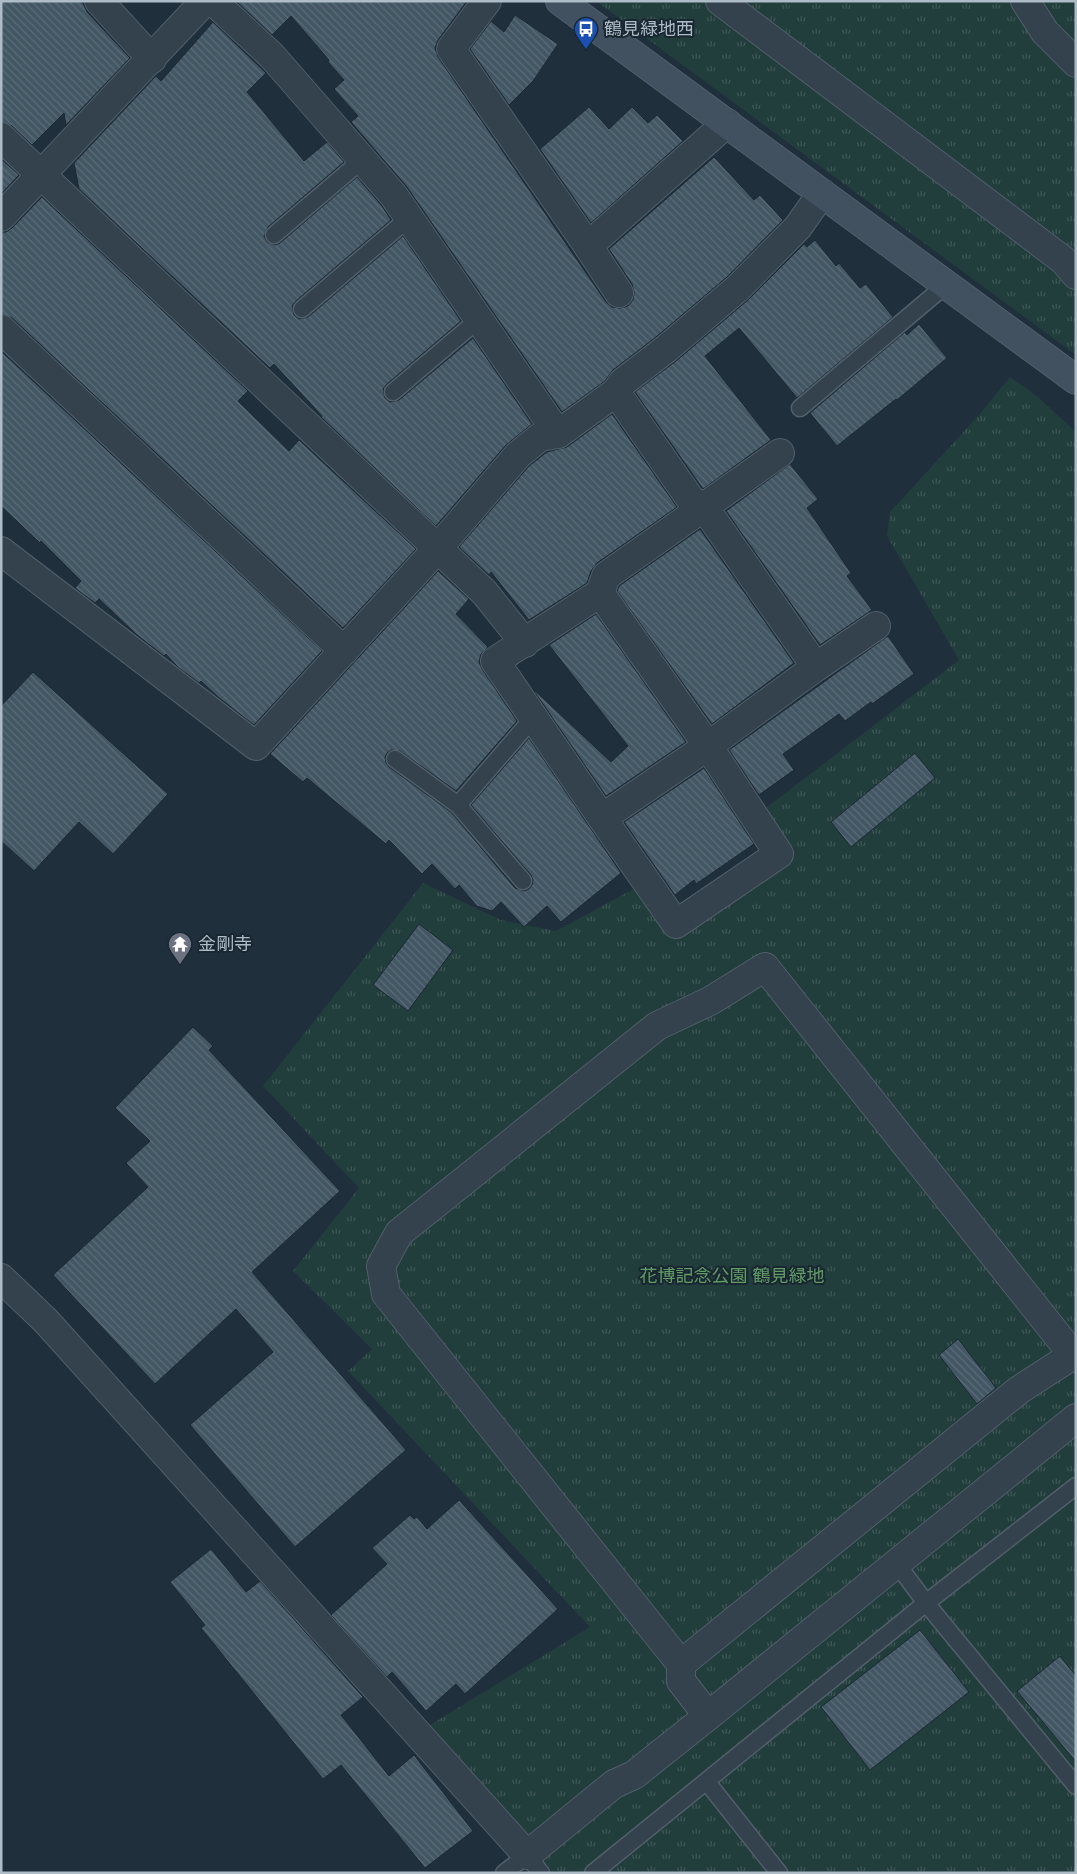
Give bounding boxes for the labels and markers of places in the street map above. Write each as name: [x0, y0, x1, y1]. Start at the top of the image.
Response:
bus stop icon: 鶴見緑地西: [573, 16, 599, 50]
place label: 鶴見緑地西: [604, 17, 694, 40]
temple icon: 金剛寺: [167, 931, 193, 965]
place label: 金剛寺: [198, 932, 252, 955]

